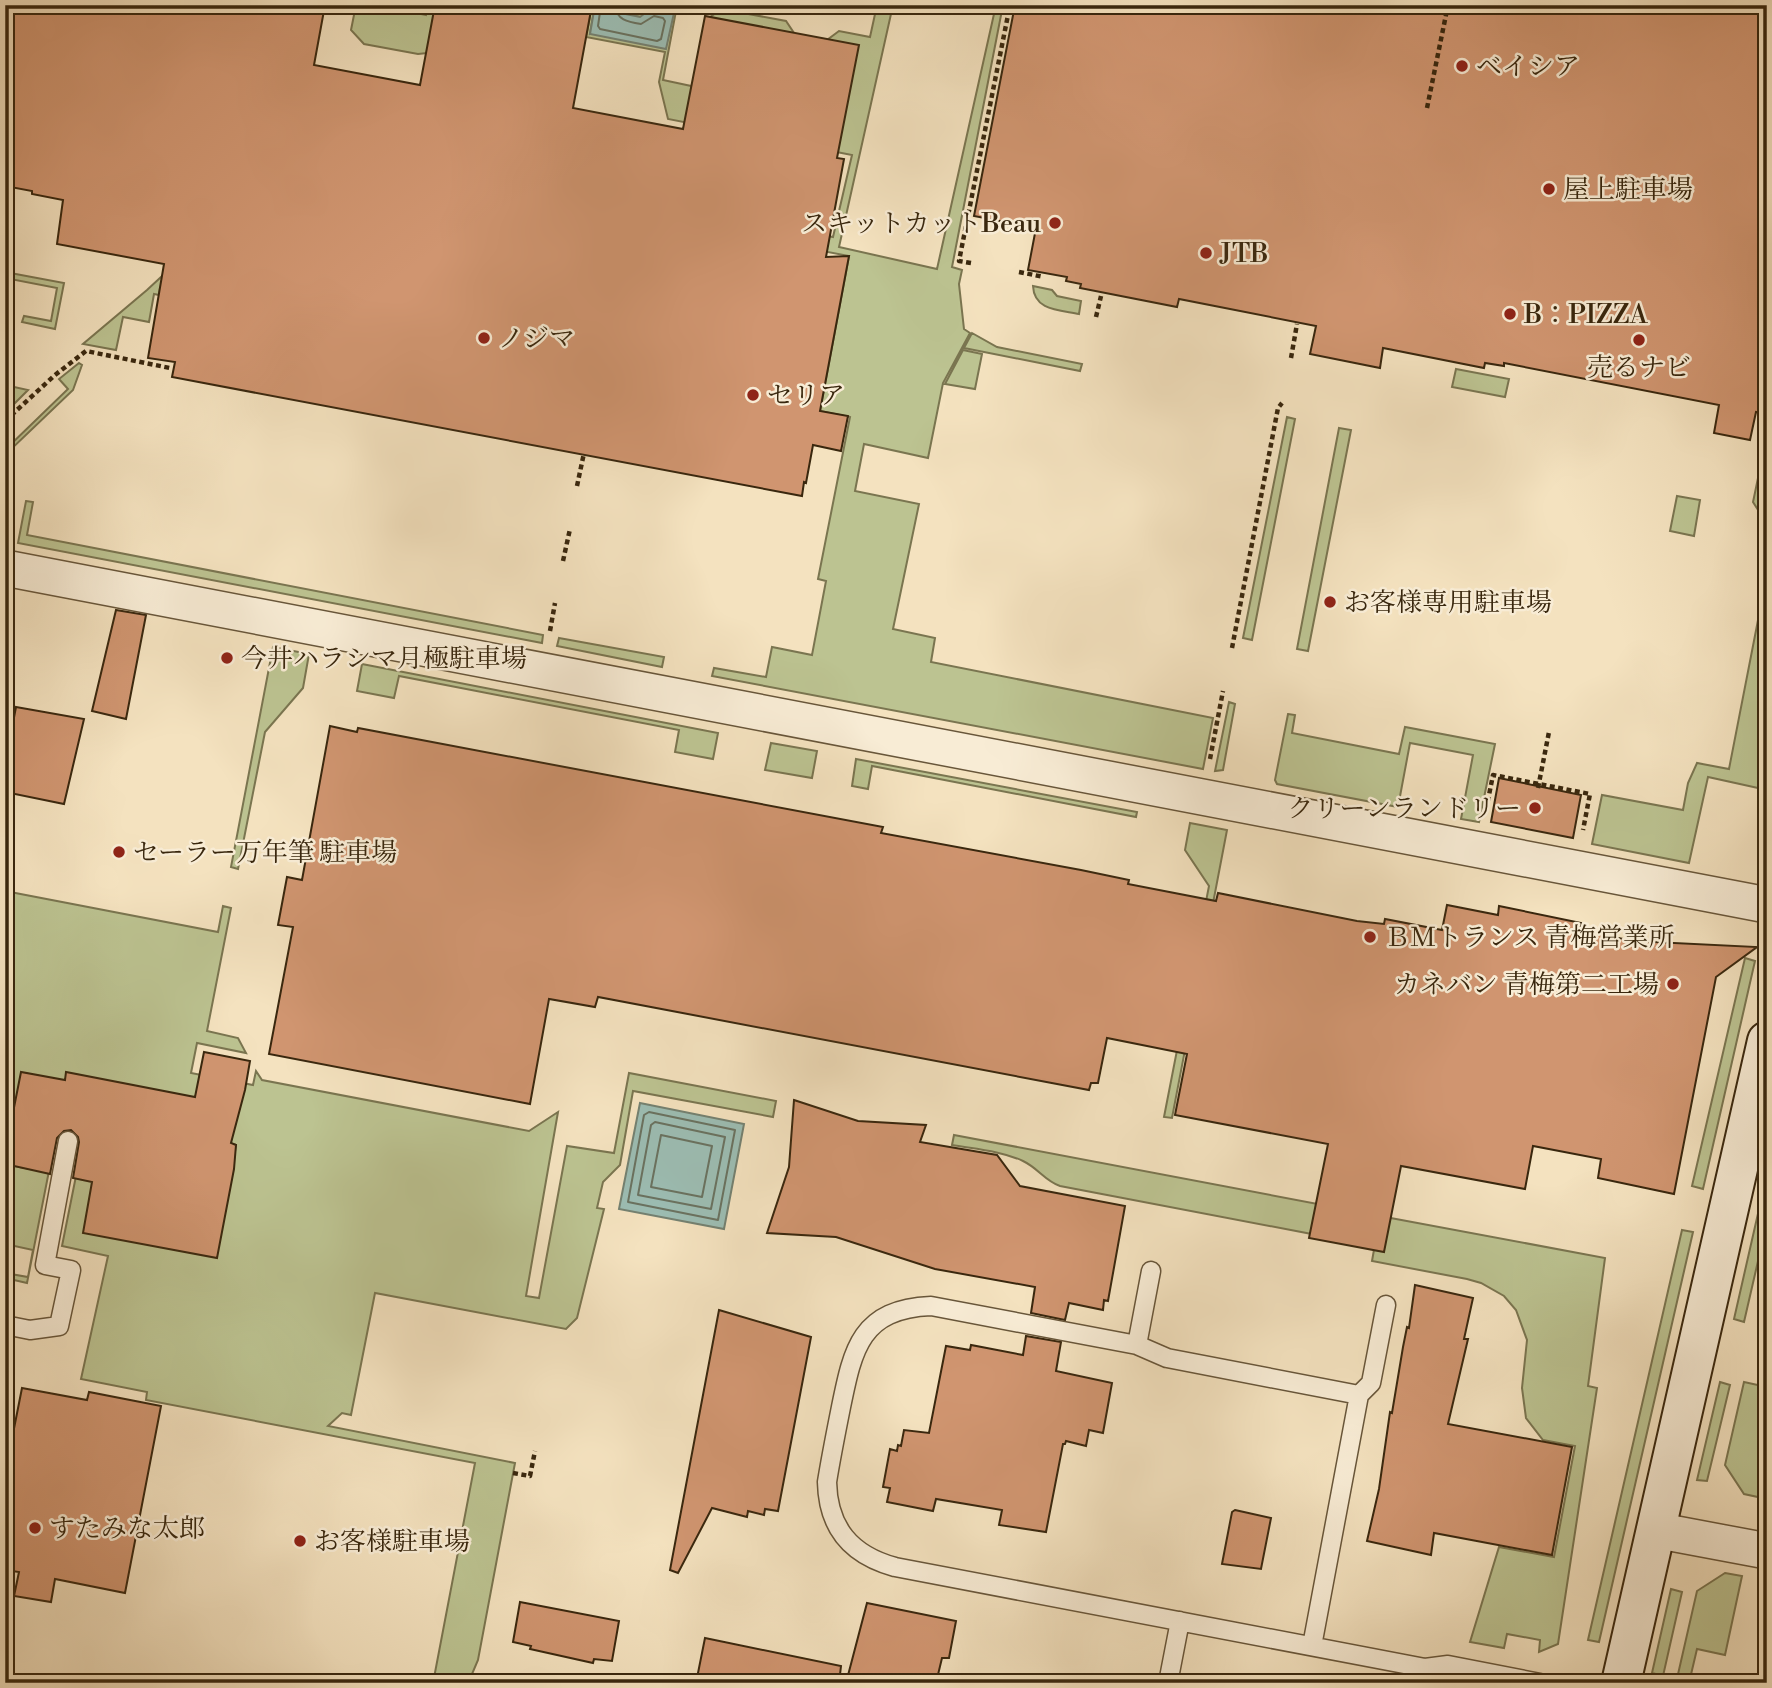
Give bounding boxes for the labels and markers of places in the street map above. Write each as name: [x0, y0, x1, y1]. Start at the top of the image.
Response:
place label: ベイシア: [1476, 51, 1580, 83]
marker: ベイシア: [1454, 58, 1470, 74]
place label: 屋上駐車場: [1563, 174, 1693, 206]
marker: 屋上駐車場: [1541, 181, 1557, 197]
place label: スキットカットBeau: [801, 208, 1041, 240]
marker: スキットカットBeau: [1047, 215, 1063, 231]
place label: JTB: [1219, 238, 1269, 270]
marker: JTB: [1198, 245, 1214, 261]
place label: B：PIZZA: [1523, 299, 1649, 331]
marker: B：PIZZA: [1502, 306, 1518, 322]
place label: ノジマ: [498, 323, 575, 355]
marker: ノジマ: [476, 330, 492, 346]
marker: 売るナビ: [1631, 332, 1647, 348]
place label: 売るナビ: [1587, 352, 1691, 384]
place label: セリア: [767, 380, 845, 412]
marker: セリア: [745, 387, 761, 403]
place label: お客様専用駐車場: [1344, 587, 1552, 619]
marker: お客様専用駐車場: [1322, 594, 1338, 610]
place label: 今井ハラシマ月極駐車場: [241, 643, 527, 675]
marker: 今井ハラシマ月極駐車場: [219, 650, 235, 666]
place label: クリーンランドリー: [1288, 793, 1521, 825]
marker: クリーンランドリー: [1527, 800, 1543, 816]
place label: セーラー万年筆 駐車場: [133, 837, 397, 869]
marker: セーラー万年筆 駐車場: [111, 844, 127, 860]
place label: ＢＭトランス 青梅営業所: [1384, 922, 1675, 954]
marker: ＢＭトランス 青梅営業所: [1362, 929, 1378, 945]
place label: カネバン 青梅第二工場: [1394, 969, 1659, 1001]
marker: カネバン 青梅第二工場: [1665, 976, 1681, 992]
place label: すたみな太郎: [49, 1513, 205, 1545]
marker: すたみな太郎: [27, 1520, 43, 1536]
place label: お客様駐車場: [314, 1526, 470, 1558]
marker: お客様駐車場: [292, 1533, 308, 1549]

